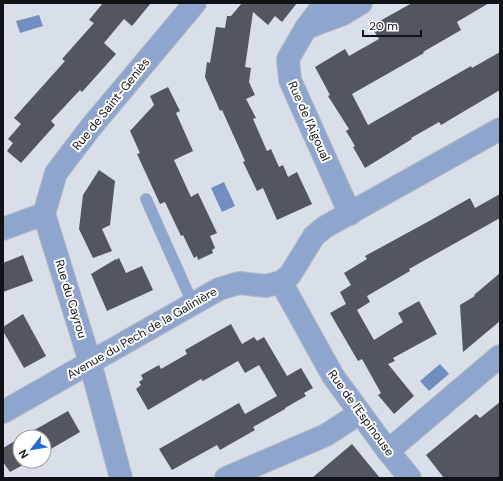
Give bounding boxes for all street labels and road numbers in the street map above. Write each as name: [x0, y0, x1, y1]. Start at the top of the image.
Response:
street label: Rue de Saint-Geniès: [69, 54, 153, 154]
street label: Rue de l'Aigoual: [284, 79, 334, 163]
street label: Rue du Cayrou: [51, 258, 91, 340]
street label: Avenue du Pech de la Galinière: [64, 283, 220, 383]
street label: Rue de l'Espinouse: [324, 367, 398, 460]

